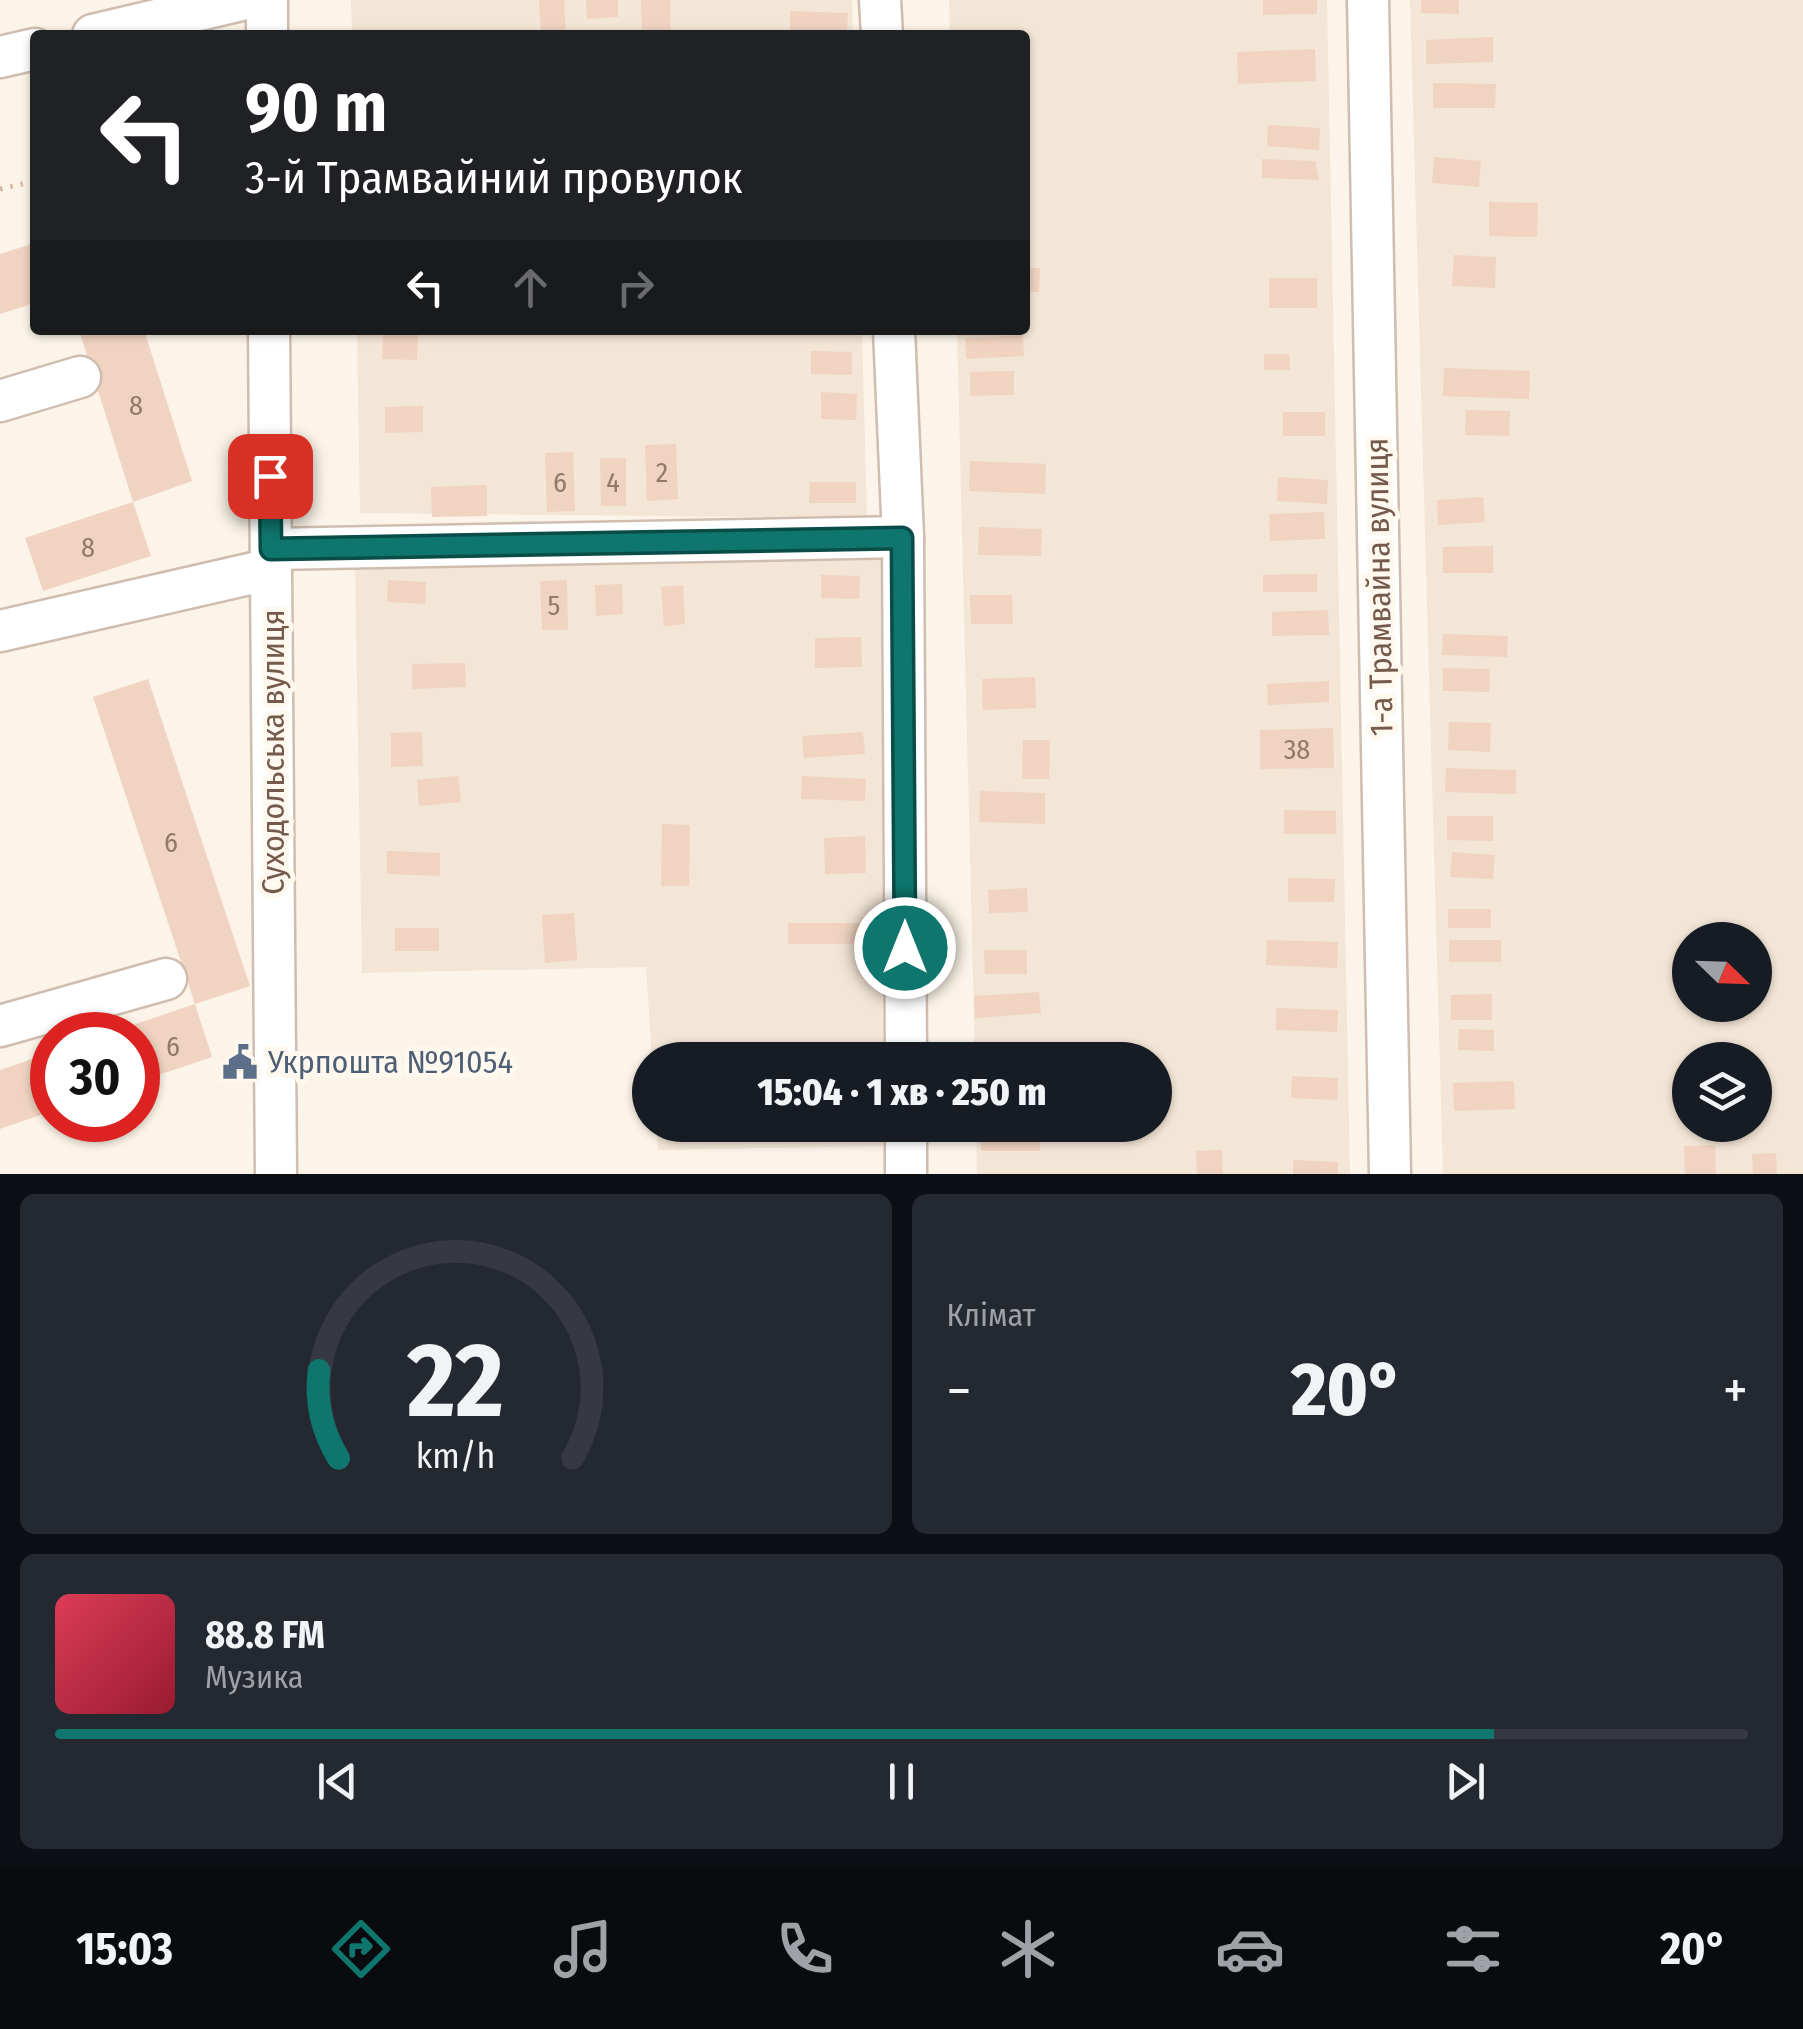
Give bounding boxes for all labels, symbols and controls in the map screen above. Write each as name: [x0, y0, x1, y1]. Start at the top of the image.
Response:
text: 90 m: [245, 66, 387, 150]
icon: left: [80, 70, 210, 200]
text: 3-й Трамвайний провулок: [245, 151, 743, 205]
icon: left: [398, 260, 453, 315]
icon: ahead: [503, 260, 558, 315]
icon: right: [608, 260, 663, 315]
house number: 8: [129, 389, 143, 422]
pin: [228, 434, 313, 519]
street label: 1-а Трамвайна вулиця: [1357, 437, 1401, 737]
icon: arrive: [243, 449, 298, 504]
house number: 2: [656, 456, 668, 489]
house number: 6: [553, 466, 567, 499]
house number: 4: [606, 466, 620, 499]
house number: 8: [81, 531, 95, 564]
house number: 5: [548, 589, 560, 622]
street label: Суходольська вулиця: [254, 609, 292, 895]
house number: 38: [1284, 733, 1310, 766]
house number: 6: [164, 826, 178, 859]
position arrow: [853, 896, 957, 1000]
north arrow: [1672, 922, 1772, 1022]
map controls: [1672, 922, 1772, 1142]
speed limit sign: 30: [30, 1012, 160, 1142]
house number: 6: [166, 1030, 180, 1063]
button: layers: [1672, 1042, 1772, 1142]
public building icon: Укрпошта №91054: [221, 1043, 259, 1081]
place label: Укрпошта №91054: [267, 1043, 513, 1081]
text: 15:04 · 1 хв · 250 m: [757, 1069, 1047, 1115]
text: Клімат: [947, 1296, 1036, 1334]
text: 22: [407, 1319, 504, 1444]
text: 20°: [1291, 1345, 1403, 1435]
text: −: [947, 1358, 971, 1424]
text: +: [1723, 1358, 1748, 1424]
text: km/h: [416, 1435, 496, 1477]
text: 88.8 FM: [205, 1612, 325, 1658]
text: Музика: [205, 1658, 303, 1696]
icon: previous: [310, 1754, 365, 1809]
icon: pause: [874, 1754, 929, 1809]
icon: next: [1438, 1754, 1493, 1809]
icon: directions: [326, 1914, 396, 1984]
icon: music: [548, 1914, 618, 1984]
icon: phone: [770, 1914, 840, 1984]
icon: climate: [993, 1914, 1063, 1984]
icon: car: [1215, 1914, 1285, 1984]
icon: filters: [1438, 1914, 1508, 1984]
text: 15:03: [76, 1922, 173, 1976]
text: 20°: [1660, 1922, 1727, 1976]

